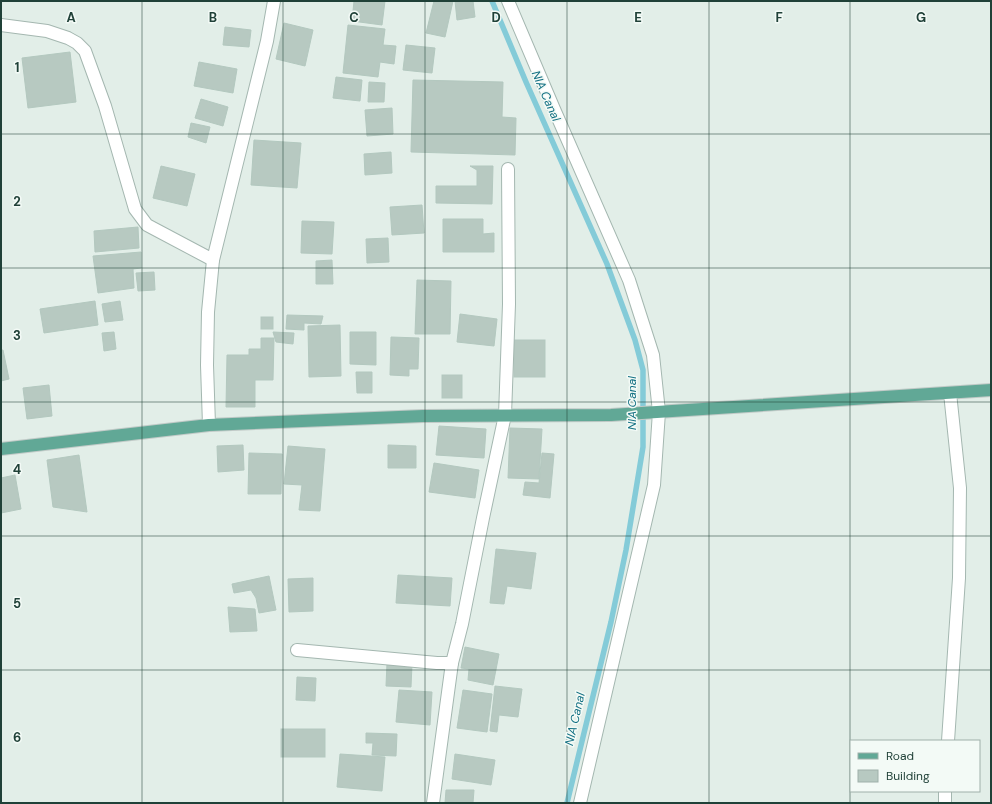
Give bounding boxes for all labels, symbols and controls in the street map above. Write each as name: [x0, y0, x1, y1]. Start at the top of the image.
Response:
text: A: [66, 9, 76, 26]
text: B: [209, 9, 217, 26]
text: C: [349, 9, 359, 26]
text: D: [491, 9, 501, 26]
text: E: [634, 9, 642, 26]
text: F: [775, 9, 783, 26]
text: G: [916, 9, 926, 26]
text: 1: [15, 59, 19, 76]
water label: NIA Canal: [528, 68, 564, 124]
text: 2: [13, 193, 21, 210]
text: 3: [13, 327, 21, 344]
water label: NIA Canal: [624, 376, 640, 430]
text: 4: [13, 461, 21, 478]
text: 5: [13, 595, 21, 612]
water label: NIA Canal: [561, 691, 589, 747]
text: 6: [13, 729, 21, 746]
legend: [850, 740, 980, 792]
text: Road: [886, 748, 914, 764]
text: Building: [886, 768, 930, 784]

